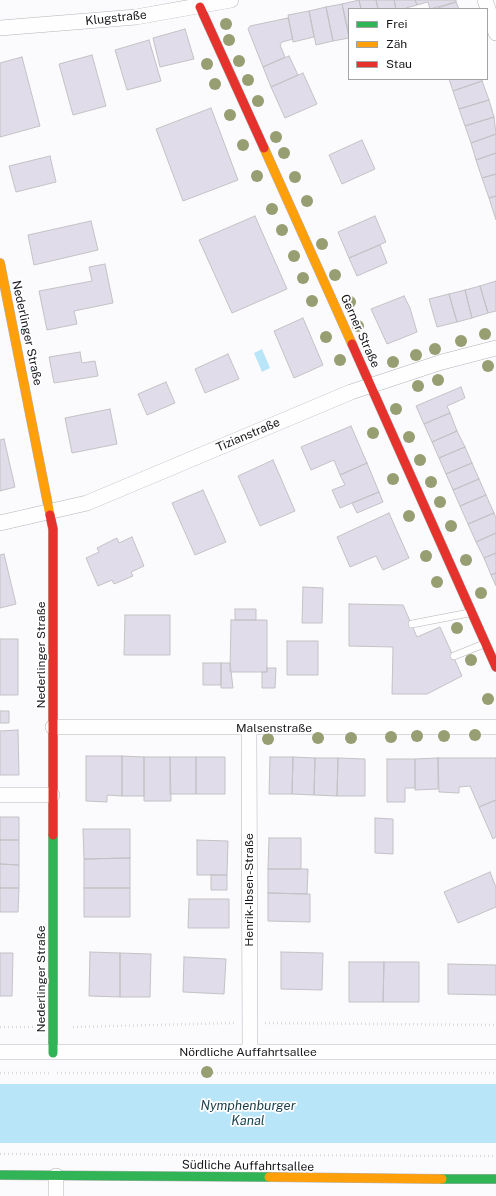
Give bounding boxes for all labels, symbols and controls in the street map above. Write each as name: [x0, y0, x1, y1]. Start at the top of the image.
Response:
street label: Klugstraße: [85, 8, 147, 28]
legend: [348, 8, 488, 80]
text: Frei: [386, 17, 408, 31]
text: Zäh: [386, 37, 407, 51]
text: Stau: [386, 57, 412, 71]
street label: Nederlinger Straße: [9, 279, 45, 387]
street label: Gerner Straße: [337, 292, 383, 370]
street label: Tizianstraße: [214, 415, 282, 455]
street label: Nederlinger Straße: [34, 601, 48, 709]
street label: Malsenstraße: [236, 721, 312, 735]
street label: Henrik-Ibsen-Straße: [242, 833, 256, 947]
street label: Nederlinger Straße: [34, 925, 48, 1033]
street label: Nördliche Auffahrtsallee: [179, 1045, 317, 1059]
water label: Nymphenburger Kanal: [200, 1098, 296, 1129]
street label: Südliche Auffahrtsallee: [182, 1158, 314, 1174]

